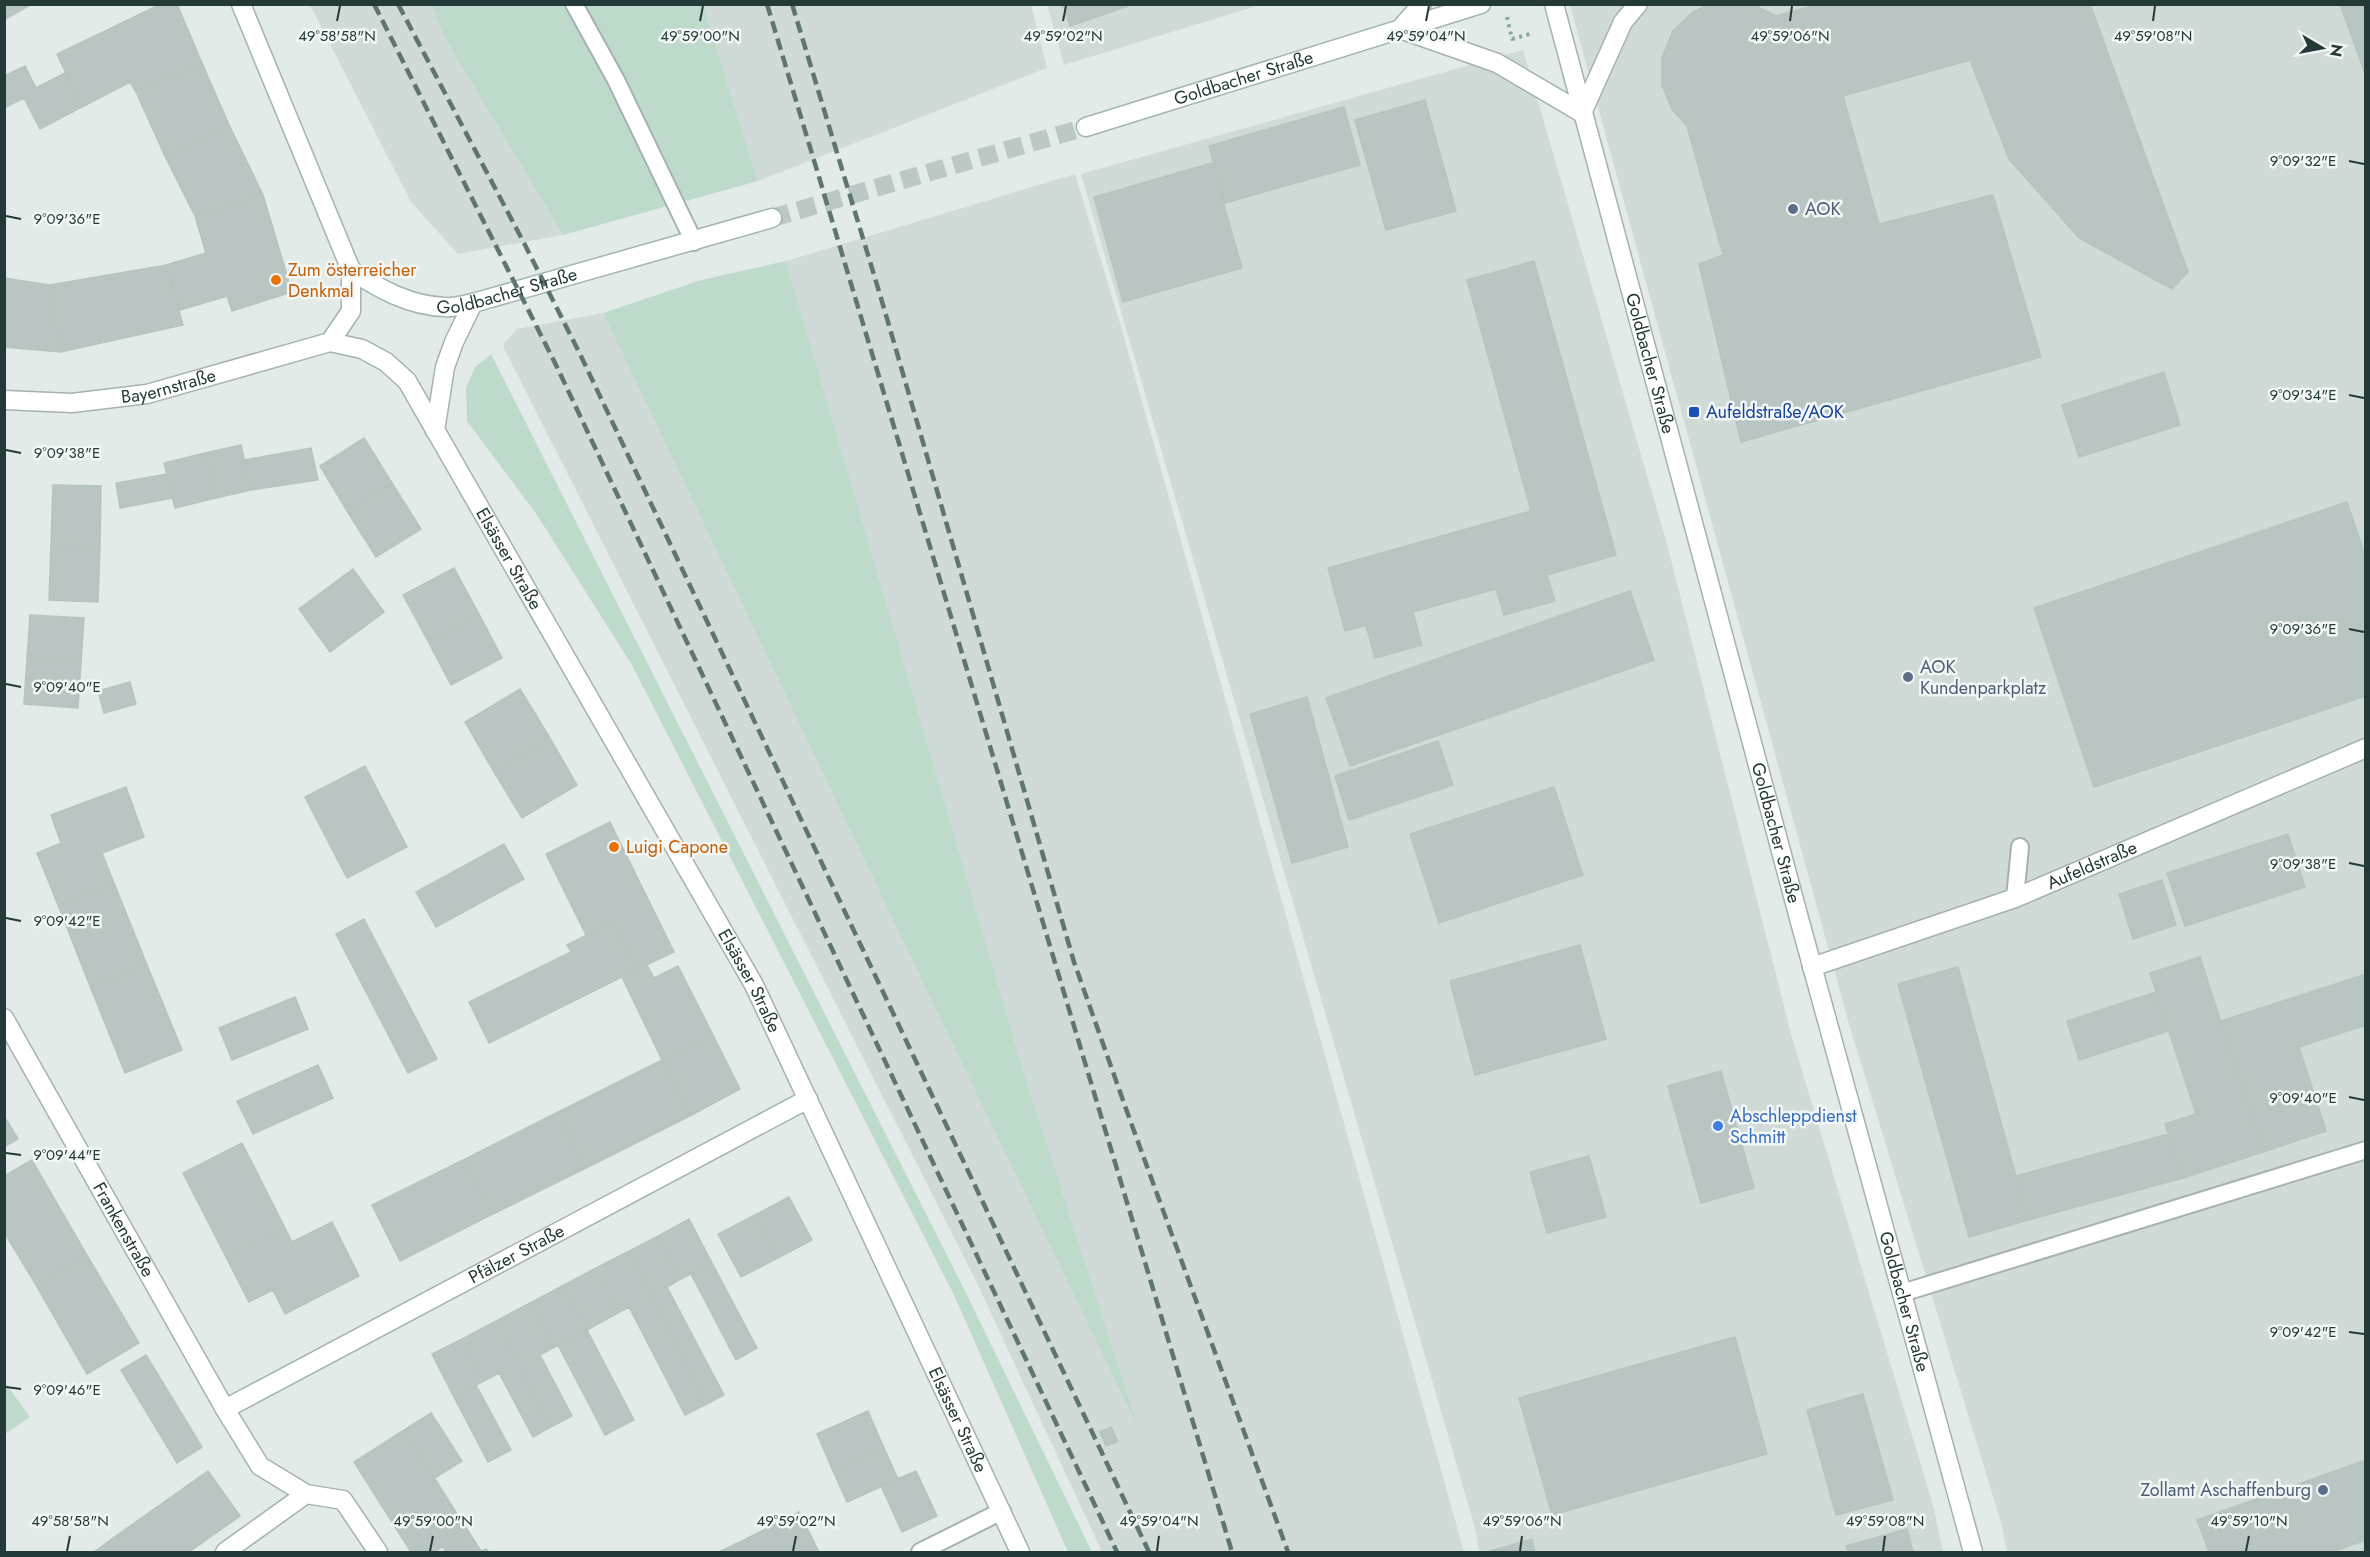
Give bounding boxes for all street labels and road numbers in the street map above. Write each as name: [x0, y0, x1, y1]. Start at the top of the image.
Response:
street label: Goldbacher Straße: [1171, 44, 1316, 112]
street label: Goldbacher Straße: [436, 261, 580, 320]
street label: Goldbacher Straße: [1619, 290, 1682, 437]
street label: Bayernstraße: [119, 362, 219, 410]
street label: Elsässer Straße: [469, 503, 549, 614]
street label: Goldbacher Straße: [1745, 760, 1807, 906]
street label: Aufeldstraße: [2043, 834, 2141, 896]
street label: Elsässer Straße: [711, 924, 788, 1037]
street label: Frankenstraße: [86, 1177, 161, 1282]
street label: Pfälzer Straße: [464, 1218, 569, 1290]
street label: Goldbacher Straße: [1873, 1228, 1936, 1375]
street label: Elsässer Straße: [922, 1363, 994, 1477]

